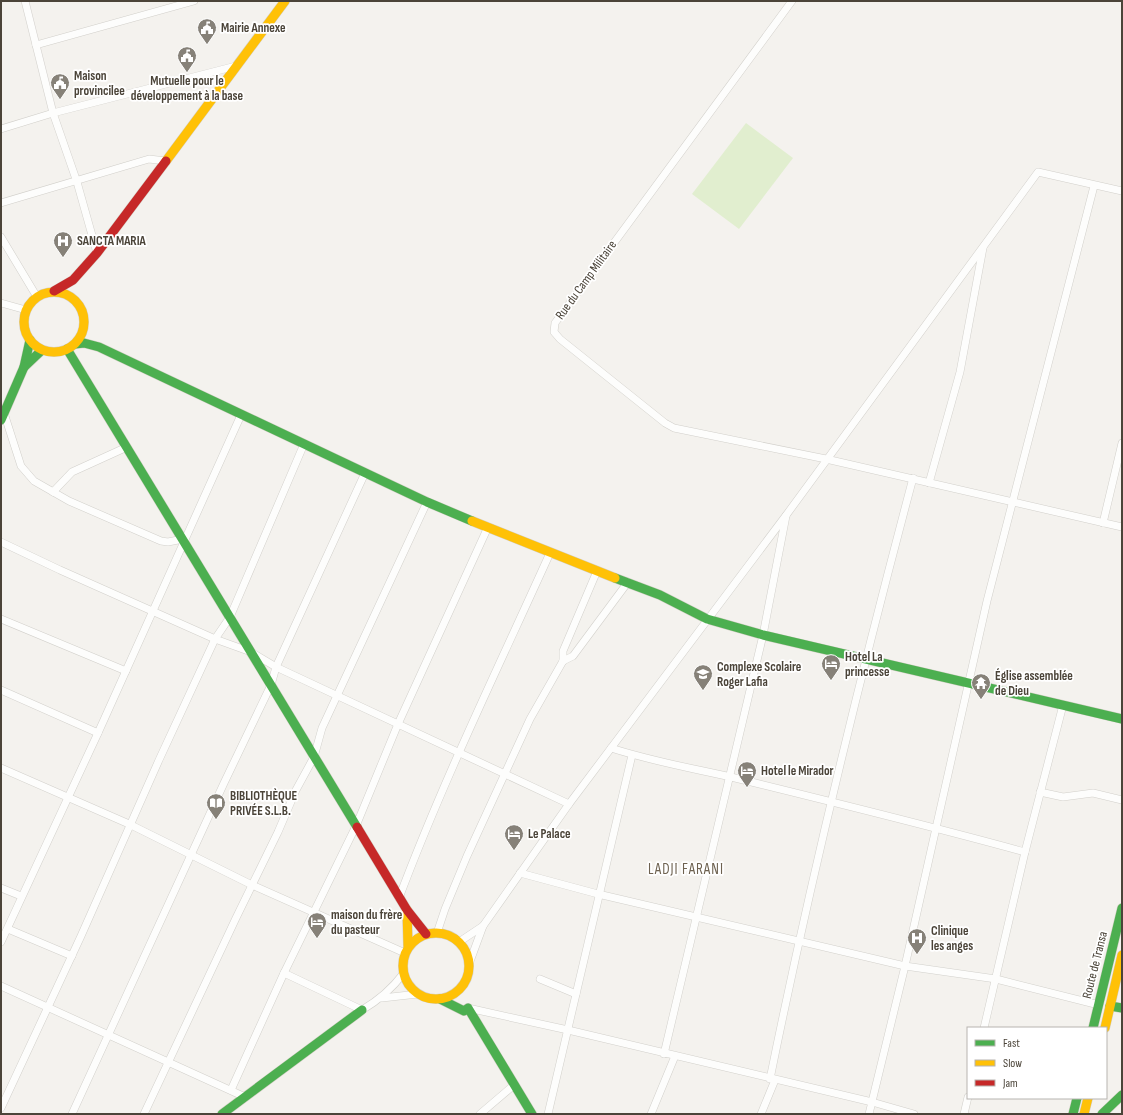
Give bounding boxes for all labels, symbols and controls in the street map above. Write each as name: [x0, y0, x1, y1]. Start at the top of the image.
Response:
public building icon: Mairie Annexe: [196, 17, 218, 45]
place label: Mairie Annexe: [221, 20, 286, 36]
public building icon: Mutuelle pour le développement à la base: [176, 45, 198, 73]
place label: Maison provincilee: [74, 68, 125, 99]
public building icon: Maison provincilee: [49, 72, 71, 100]
place label: Mutuelle pour le développement à la base: [131, 73, 244, 104]
hospital icon: SANCTA MARIA: [52, 230, 74, 258]
place label: SANCTA MARIA: [77, 233, 147, 249]
street label: Rue du Camp Militaire: [552, 237, 620, 323]
place label: Hotel La princesse: [845, 649, 890, 680]
hotel icon: Hotel La princesse: [820, 653, 842, 681]
place label: Complexe Scolaire Roger Lafia: [717, 659, 802, 690]
school or university icon: Complexe Scolaire Roger Lafia: [692, 663, 714, 691]
place label: Église assemblée de Dieu: [995, 668, 1073, 699]
temple icon: Église assemblée de Dieu: [970, 672, 992, 700]
hotel icon: Hotel le Mirador: [736, 760, 758, 788]
place label: Hotel le Mirador: [761, 763, 834, 779]
place label: BIBLIOTHÈQUE PRIVÉE S.L.B.: [230, 788, 297, 819]
library icon: BIBLIOTHÈQUE PRIVÉE S.L.B.: [205, 792, 227, 820]
hotel icon: Le Palace: [503, 823, 525, 851]
place label: Le Palace: [528, 826, 571, 842]
district label: LADJI FARANI: [648, 860, 724, 879]
place label: maison du frère du pasteur: [331, 907, 403, 938]
hotel icon: maison du frère du pasteur: [306, 911, 328, 939]
place label: Clinique les anges: [931, 923, 973, 954]
hospital icon: Clinique les anges: [906, 927, 928, 955]
street label: Route de Transa: [1079, 930, 1111, 1000]
legend: [967, 1027, 1107, 1099]
text: Fast: [1003, 1036, 1020, 1051]
text: Slow: [1003, 1056, 1022, 1071]
text: Jam: [1002, 1076, 1018, 1091]

